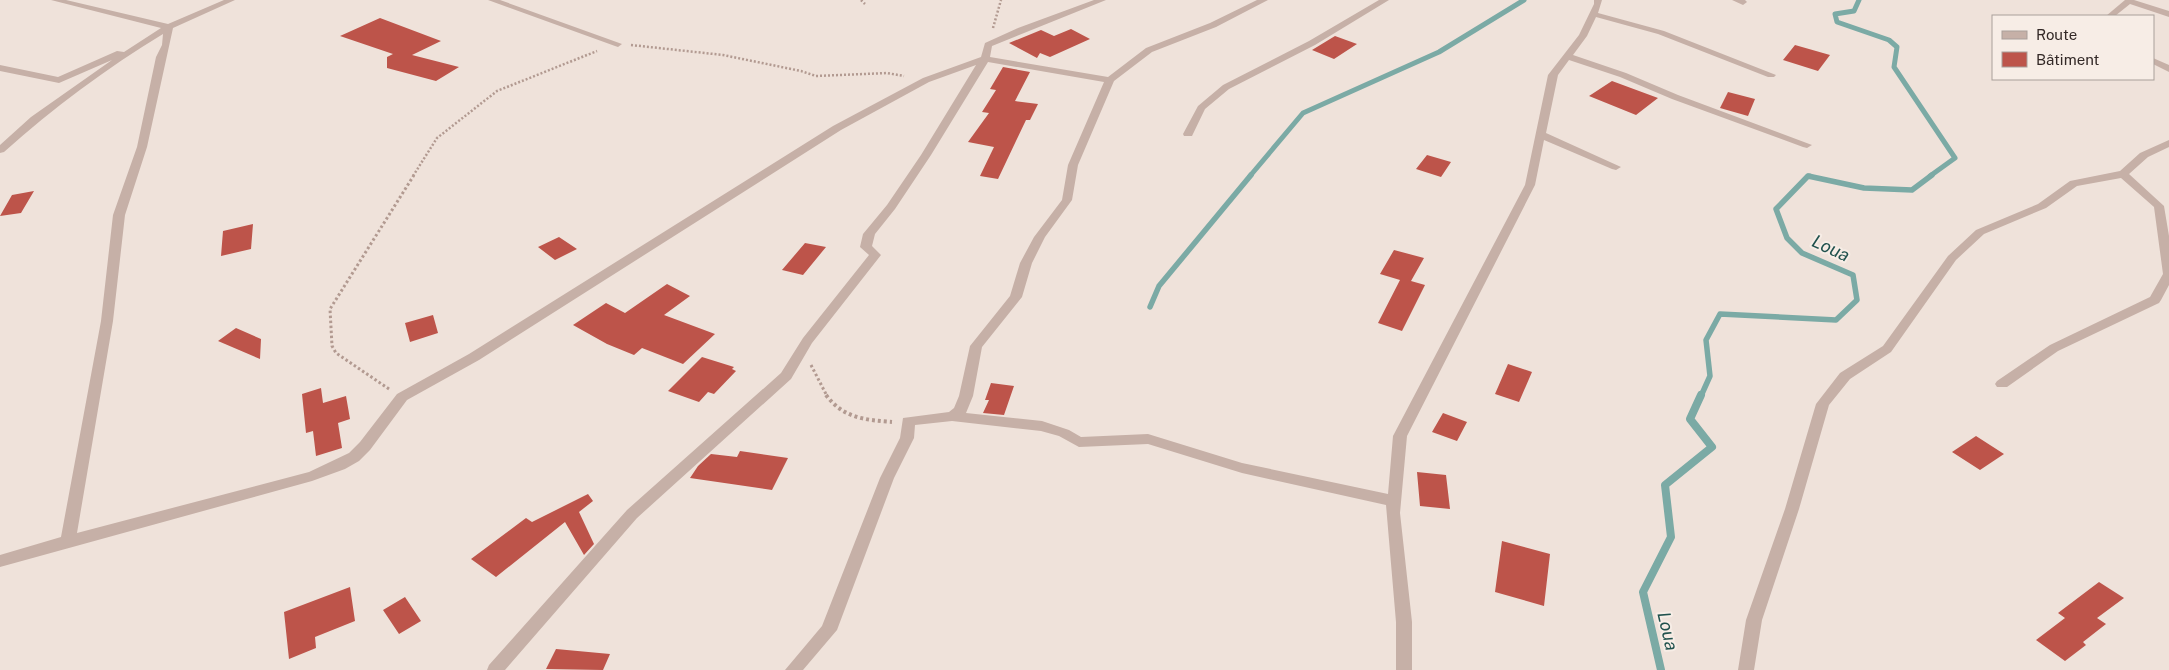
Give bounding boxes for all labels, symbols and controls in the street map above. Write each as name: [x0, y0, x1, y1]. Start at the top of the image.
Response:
legend: [1992, 15, 2154, 80]
text: Route: [2036, 26, 2077, 43]
text: Bâtiment: [2036, 51, 2099, 68]
water label: Loua: [1809, 230, 1853, 266]
water label: Loua: [1653, 610, 1683, 652]

